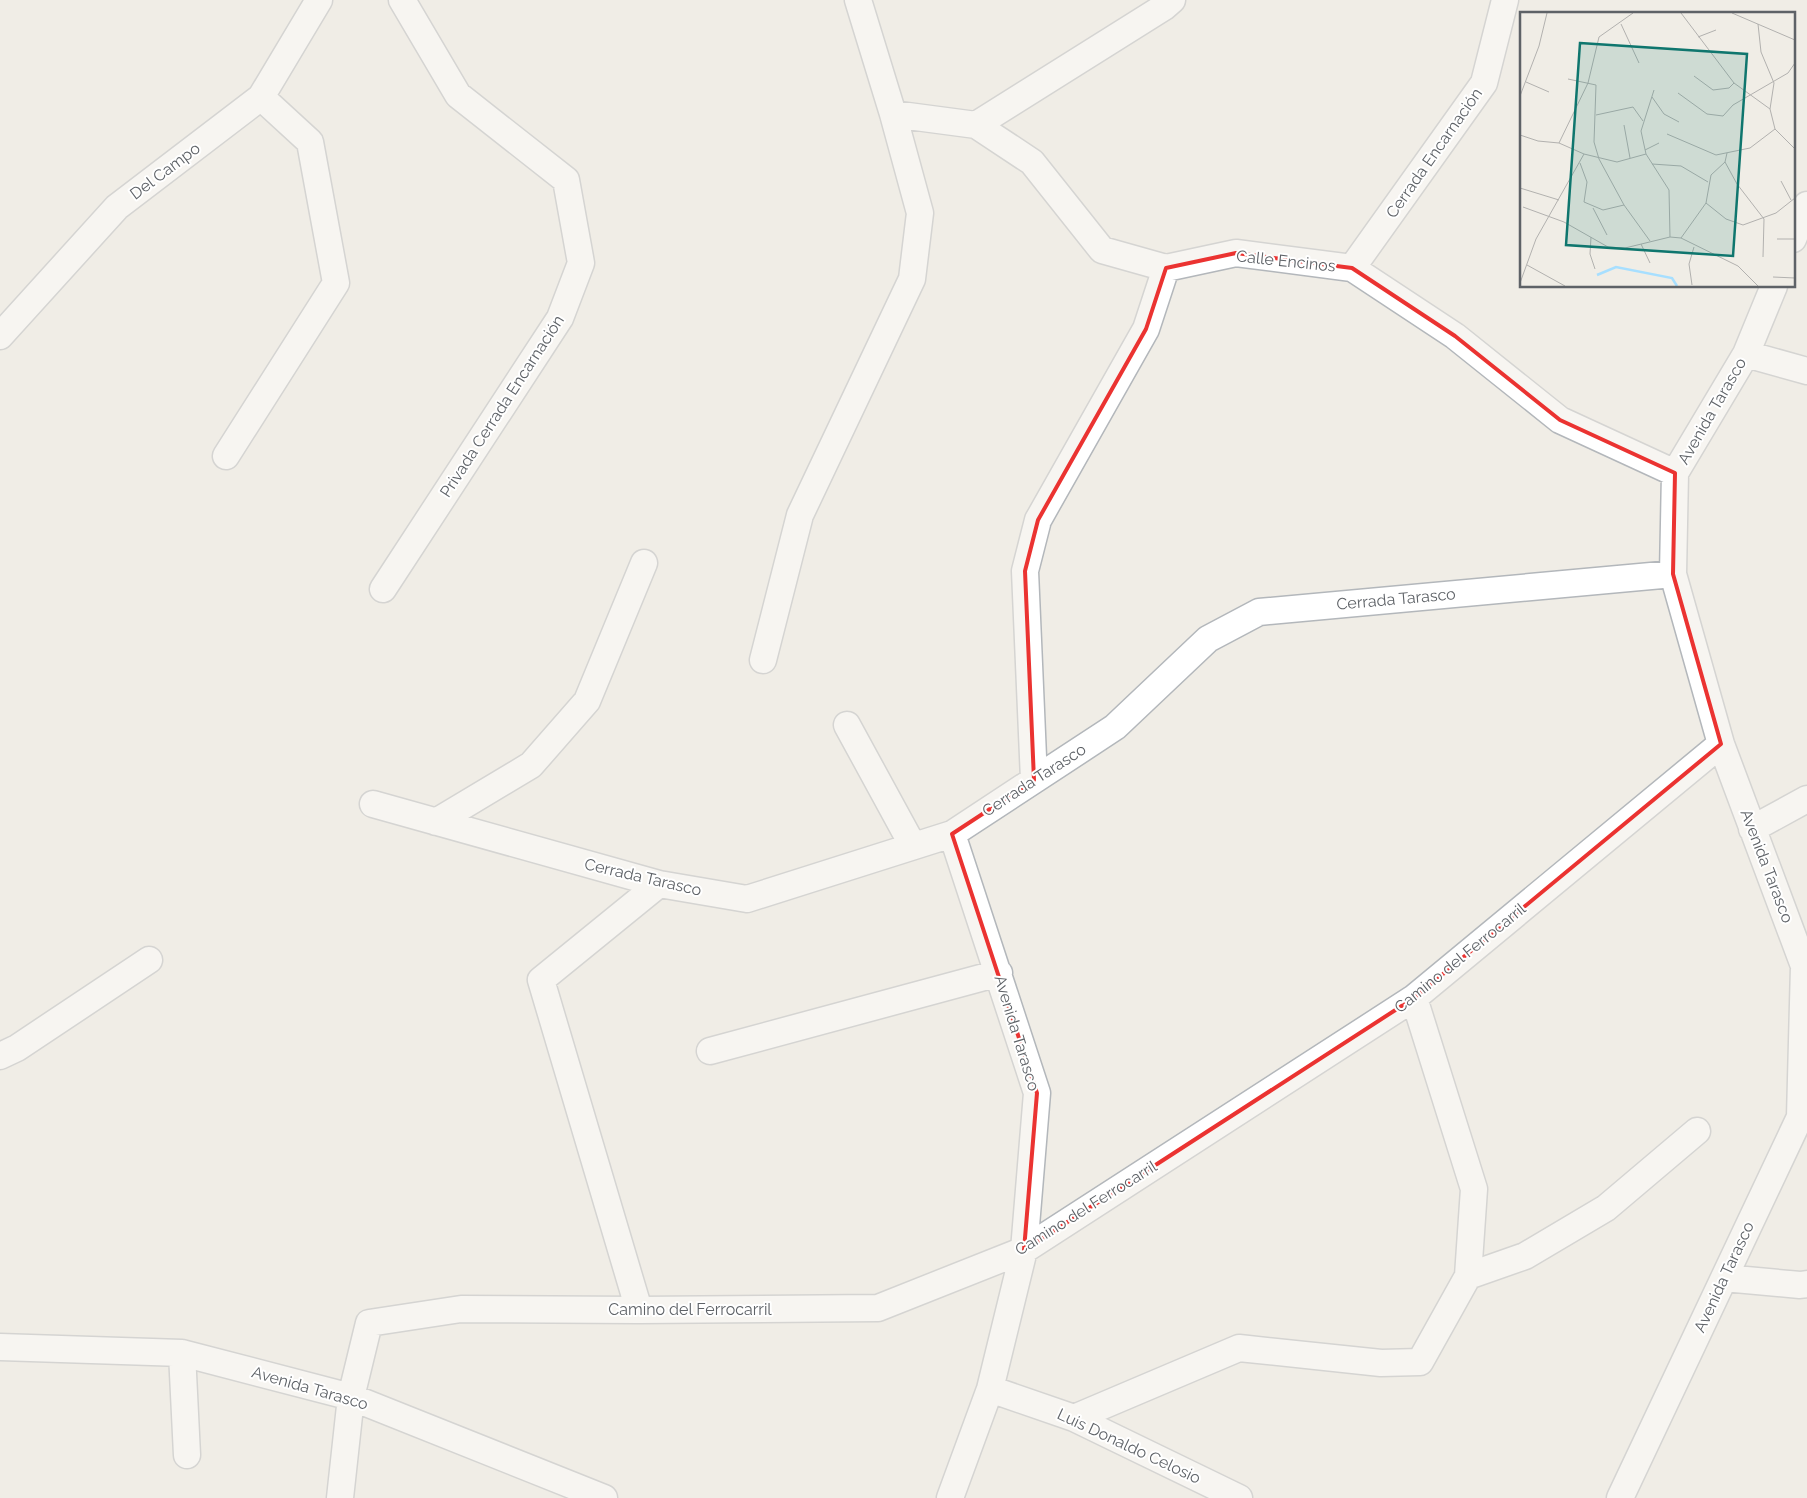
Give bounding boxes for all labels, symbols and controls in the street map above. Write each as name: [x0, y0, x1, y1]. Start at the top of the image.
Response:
inset map: [1520, 12, 1794, 288]
street label: Cerrada Encarnación: [1382, 84, 1486, 222]
street label: Del Campo: [126, 139, 204, 203]
street label: Calle Encinos: [1235, 246, 1337, 276]
street label: Privada Cerrada Encarnación: [436, 311, 568, 501]
street label: Avenida Tarasco: [1674, 354, 1750, 468]
street label: Cerrada Tarasco: [1336, 584, 1456, 614]
street label: Cerrada Tarasco: [979, 739, 1089, 821]
street label: Avenida Tarasco: [1737, 807, 1797, 925]
street label: Cerrada Tarasco: [583, 854, 703, 900]
street label: Camino del Ferrocarril: [1390, 899, 1530, 1017]
street label: Avenida Tarasco: [990, 973, 1044, 1093]
street label: Camino del Ferrocarril: [1012, 1156, 1161, 1259]
street label: Avenida Tarasco: [1690, 1219, 1758, 1335]
street label: Camino del Ferrocarril: [608, 1300, 772, 1319]
street label: Avenida Tarasco: [250, 1362, 370, 1414]
street label: Luis Donaldo Celosio: [1054, 1404, 1204, 1488]

